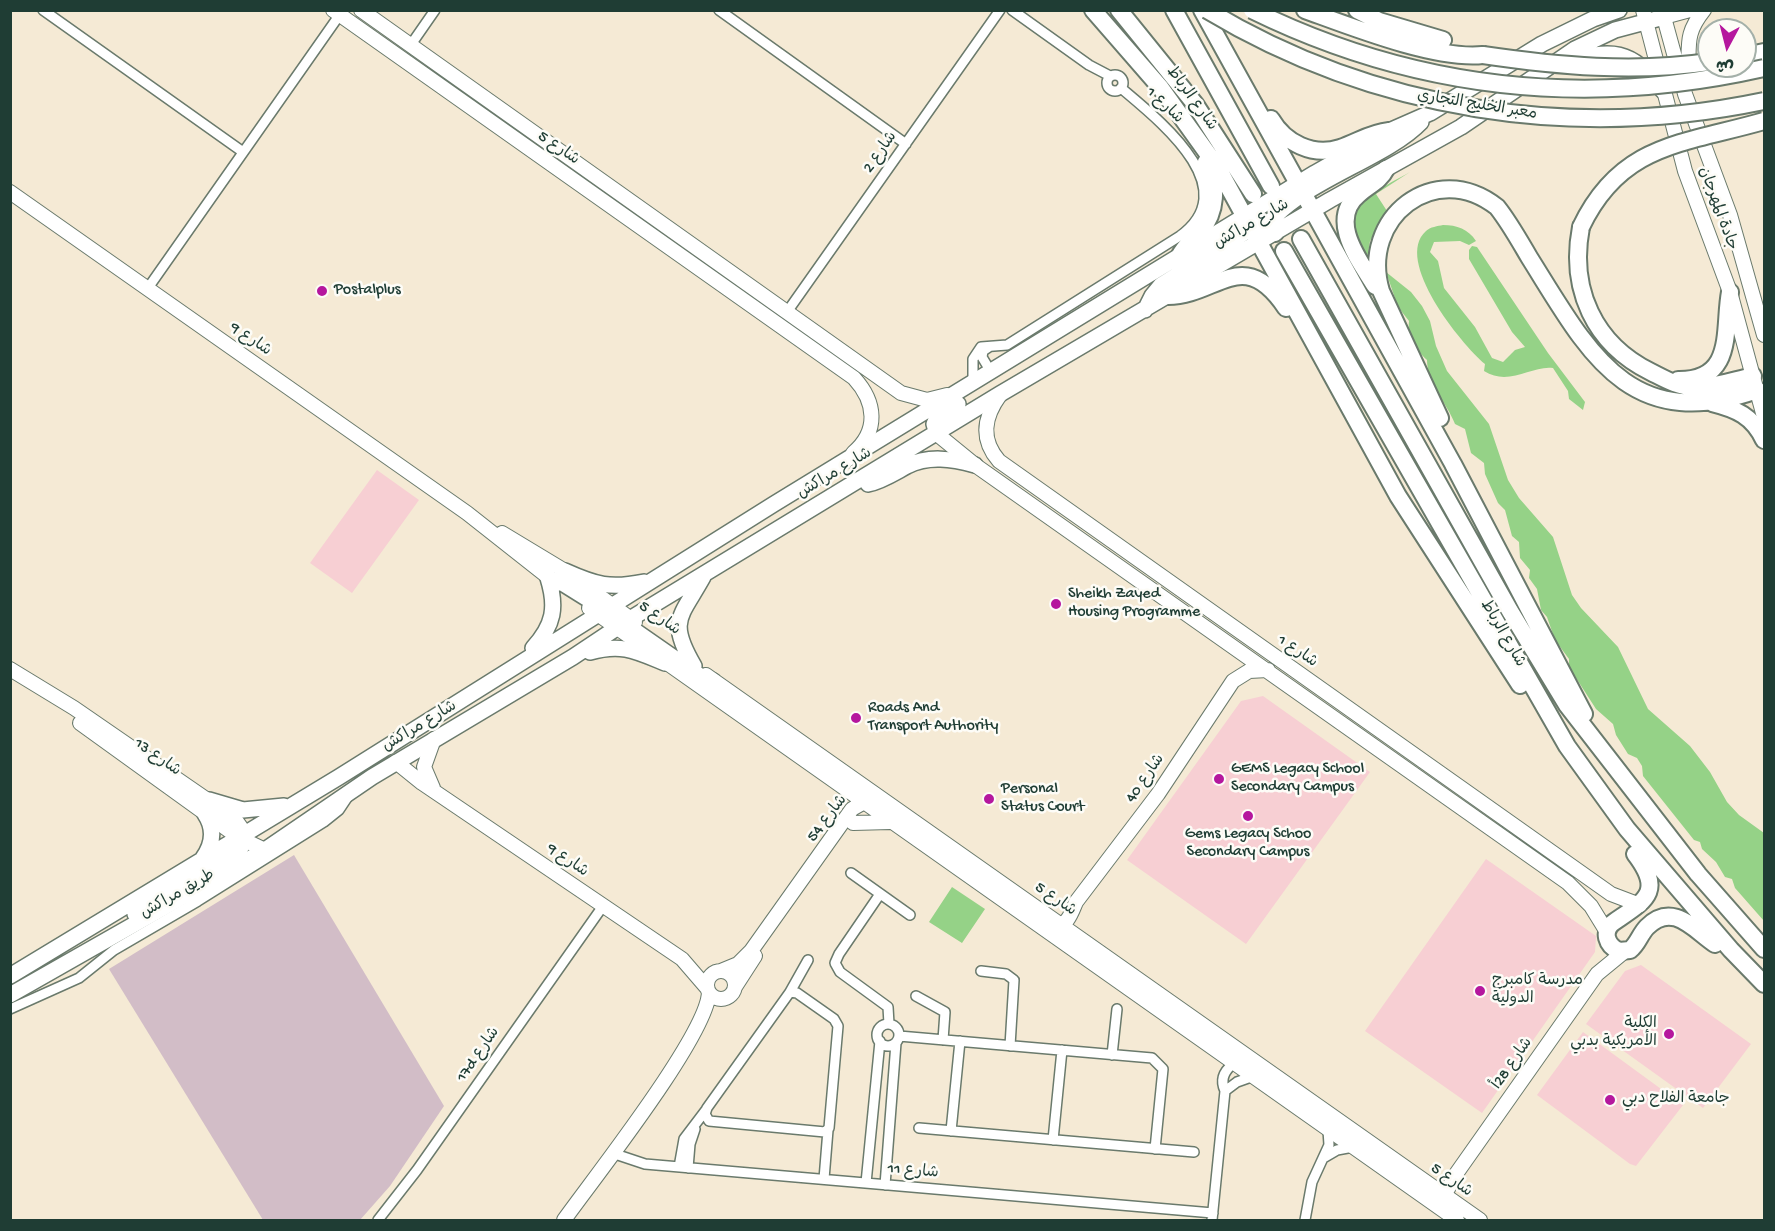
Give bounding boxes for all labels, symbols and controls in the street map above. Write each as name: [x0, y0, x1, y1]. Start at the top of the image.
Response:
north arrow: [1697, 18, 1757, 78]
text: ش: [1715, 54, 1735, 75]
street label: شارع الرباط: [1161, 63, 1221, 135]
street label: شارع 1: [1141, 84, 1187, 128]
street label: معبر الخليج التجاري: [1416, 87, 1538, 125]
street label: شارع 5: [533, 128, 583, 170]
street label: شارع 2: [860, 129, 902, 177]
street label: جادة المهرجان: [1693, 165, 1741, 253]
street label: شارع مراكش: [1211, 196, 1293, 254]
place label: Postalplus: [334, 281, 401, 301]
marker: Postalplus: [315, 284, 329, 298]
street label: شارع 9: [225, 319, 275, 361]
street label: شارع مراكش: [794, 444, 876, 504]
place label: Sheikh Zayed Housing Programme: [1068, 585, 1200, 623]
street label: شارع 5: [634, 597, 684, 641]
marker: Sheikh Zayed Housing Programme: [1049, 597, 1063, 611]
street label: شارع الرباط: [1475, 597, 1529, 671]
street label: شارع 1: [1273, 631, 1321, 673]
street label: شارع مراكش: [379, 697, 461, 757]
place label: Roads And Transport Authority: [868, 699, 998, 737]
marker: Roads And Transport Authority: [849, 711, 863, 725]
street label: شارع 13: [130, 735, 184, 781]
street label: شارع 40: [1122, 751, 1170, 807]
place label: GEMS Legacy School Secondary Campus: [1231, 760, 1364, 798]
marker: GEMS Legacy School Secondary Campus: [1212, 772, 1226, 786]
place label: Personal Status Court: [1001, 780, 1084, 818]
street label: شارع 54: [804, 792, 852, 846]
marker: Personal Status Court: [982, 792, 996, 806]
marker: Gems Legacy Schoo Secondary Campus: [1241, 809, 1255, 823]
place label: Gems Legacy Schoo Secondary Campus: [1185, 825, 1311, 863]
street label: شارع 9: [542, 840, 592, 882]
street label: طريق مراكش: [137, 866, 219, 924]
street label: شارع 5: [1030, 879, 1080, 921]
place label: مدرسة كامبرج الدولية: [1492, 972, 1583, 1010]
marker: مدرسة كامبرج الدولية: [1473, 984, 1487, 998]
place label: الكلية الأمريكية بدبي: [1570, 1015, 1657, 1053]
street label: 17d شارع: [453, 1024, 505, 1086]
marker: الكلية الأمريكية بدبي: [1662, 1027, 1676, 1041]
street label: شارع 28أ: [1488, 1034, 1538, 1094]
place label: جامعة الفلاح دبي: [1622, 1090, 1730, 1110]
marker: جامعة الفلاح دبي: [1603, 1093, 1617, 1107]
street label: شارع 11: [887, 1160, 939, 1184]
street label: شارع 5: [1426, 1160, 1476, 1202]

